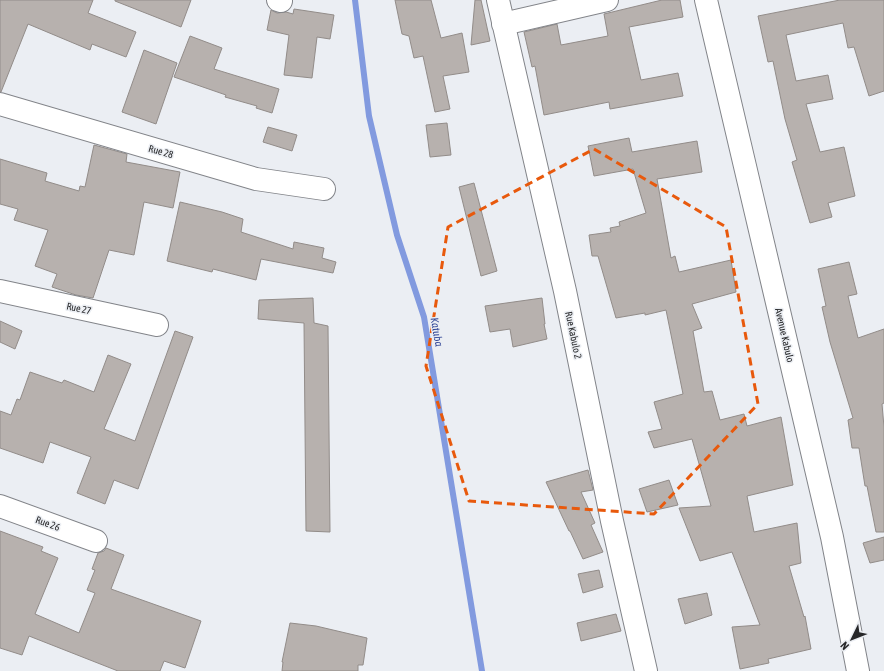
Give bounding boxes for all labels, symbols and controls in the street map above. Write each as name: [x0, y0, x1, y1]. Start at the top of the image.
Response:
street label: Rue 28: [147, 143, 175, 160]
street label: Rue 27: [65, 300, 93, 317]
street label: Avenue Kabulo: [773, 307, 796, 364]
street label: Rue Kabulo 2: [563, 310, 584, 360]
water label: Katuba: [429, 317, 445, 347]
street label: Rue 26: [34, 514, 62, 533]
north arrow: [832, 619, 872, 659]
text: N: [838, 639, 851, 652]

